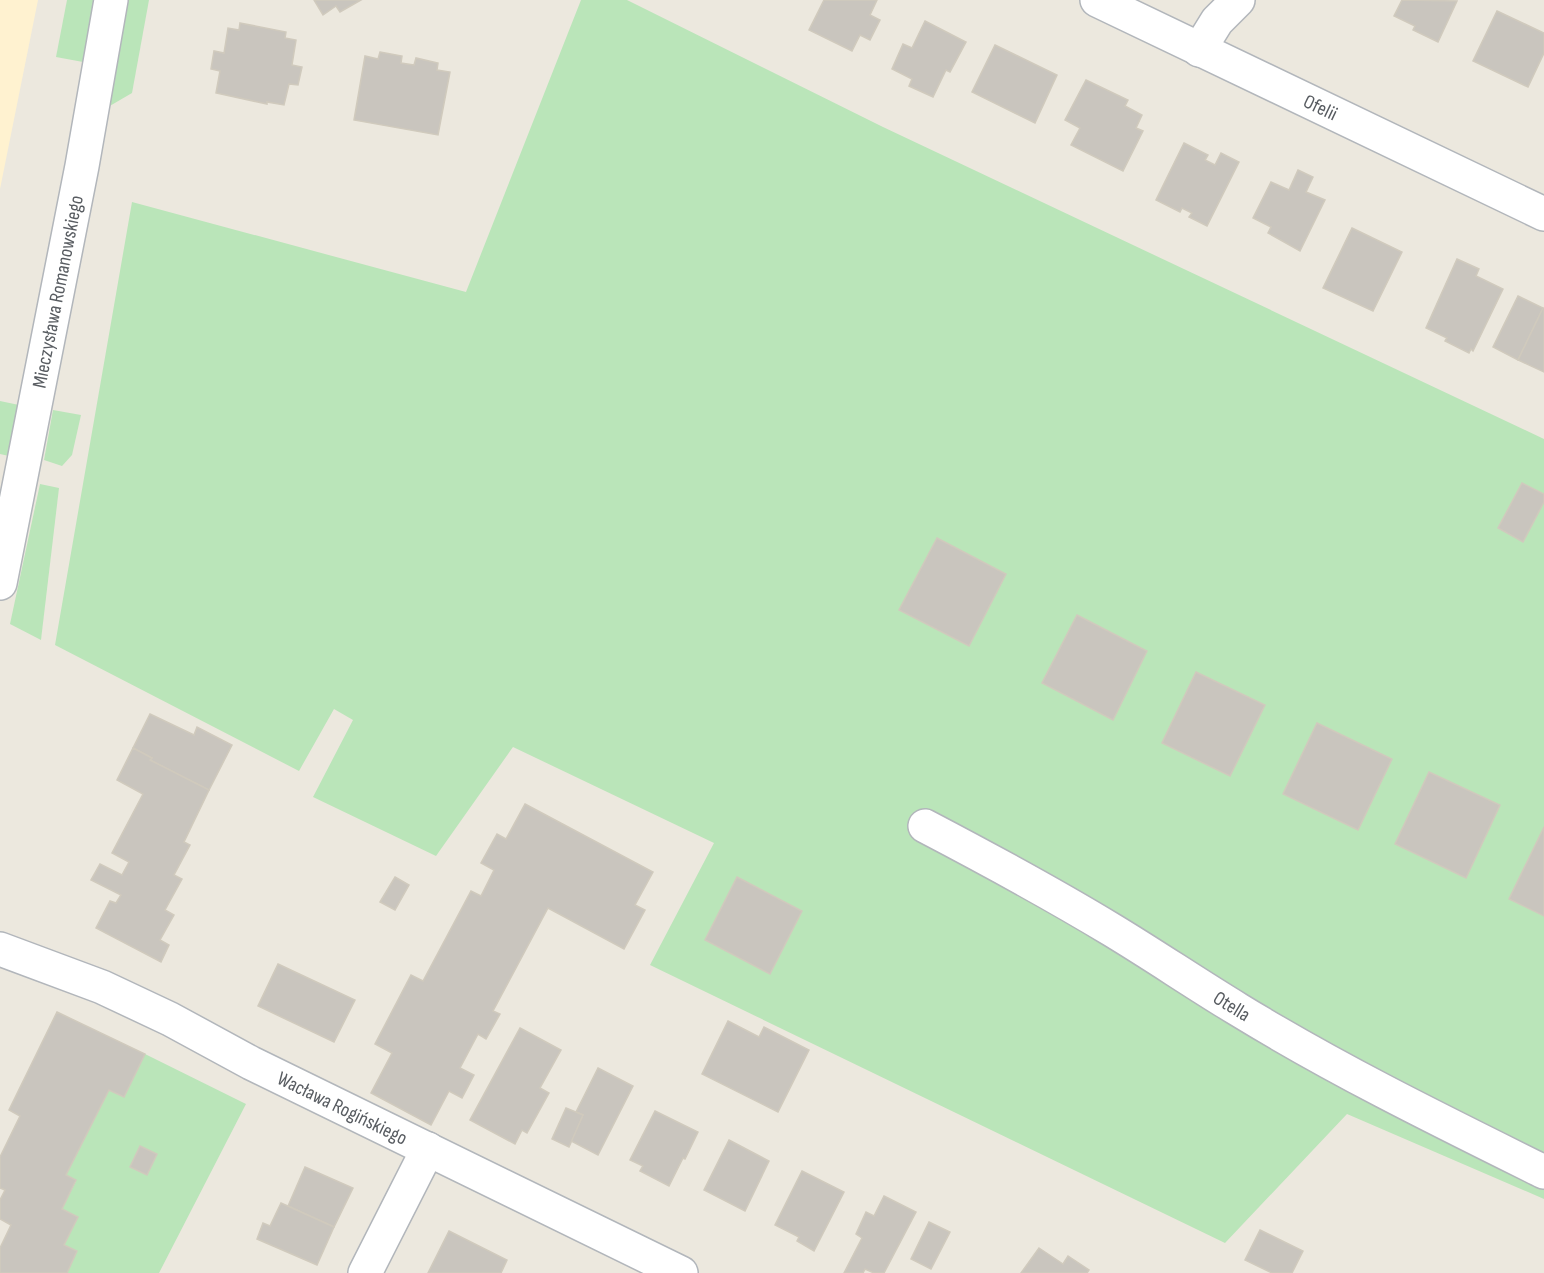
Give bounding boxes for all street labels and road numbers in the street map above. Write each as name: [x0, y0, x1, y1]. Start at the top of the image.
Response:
street label: Ofelii: [1299, 90, 1341, 126]
street label: Mieczysława Romanowskiego: [28, 193, 89, 390]
street label: Otella: [1209, 986, 1254, 1027]
street label: Wacława Rogińskiego: [273, 1067, 411, 1150]

